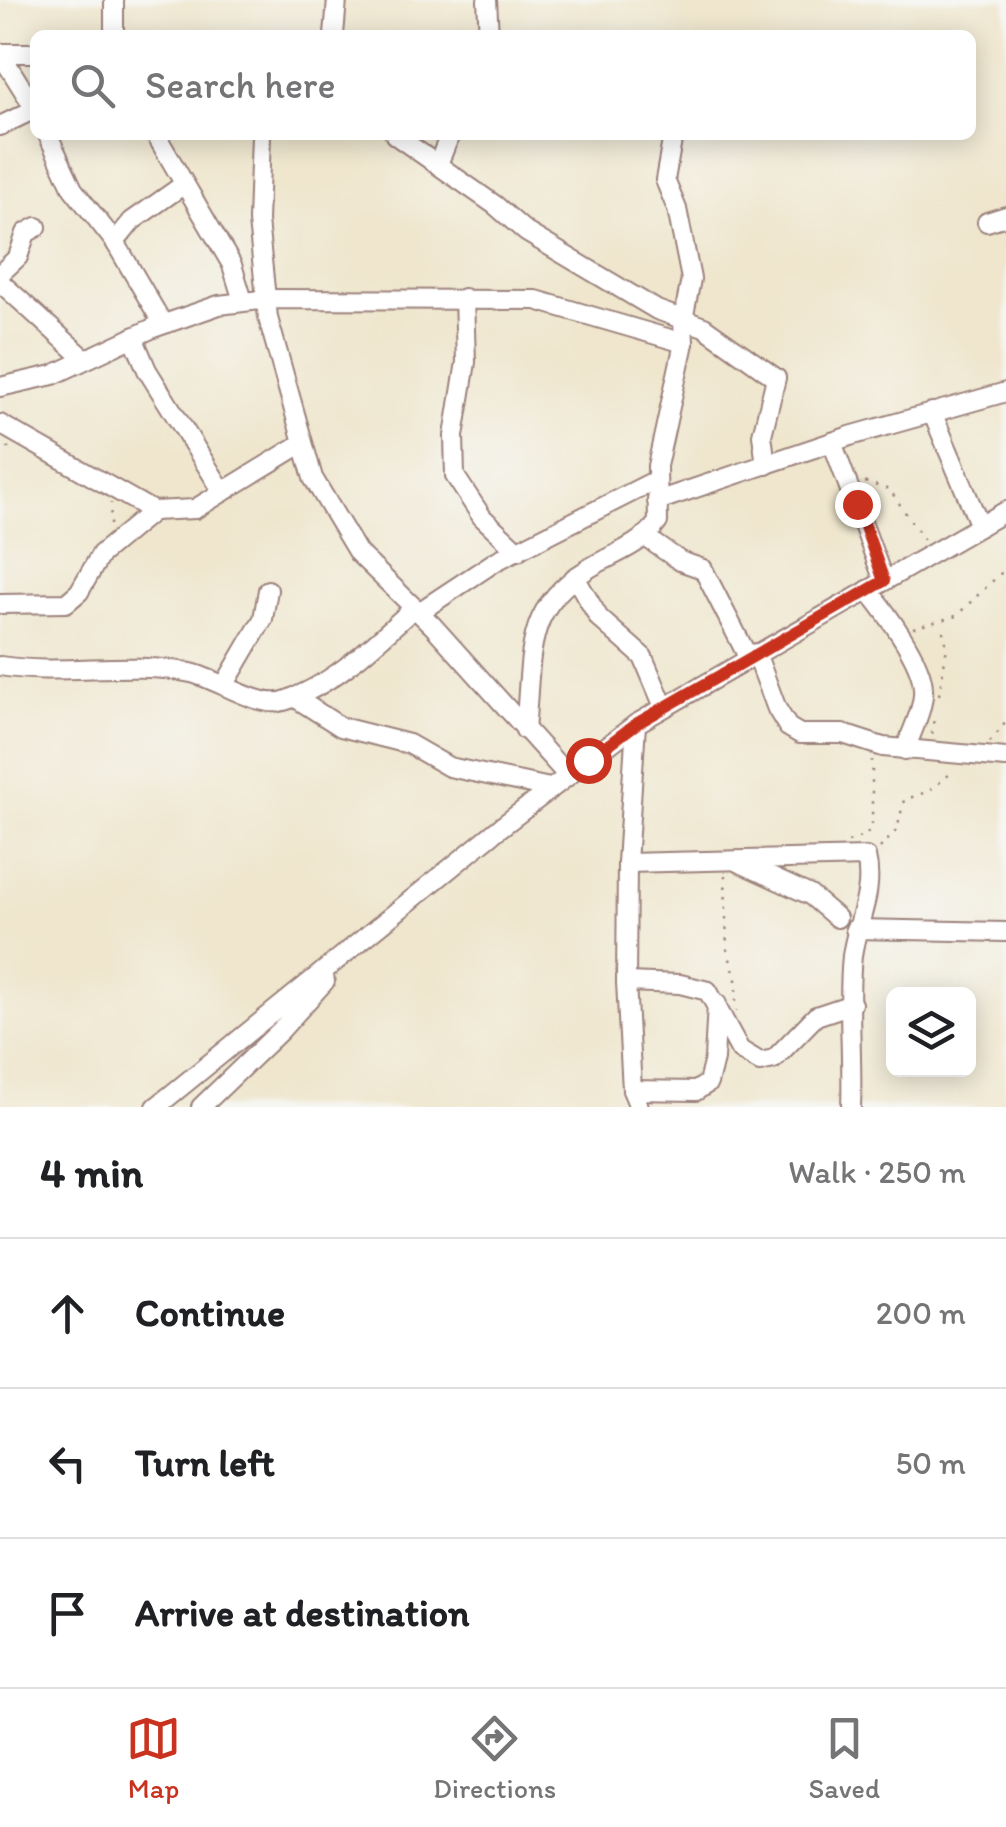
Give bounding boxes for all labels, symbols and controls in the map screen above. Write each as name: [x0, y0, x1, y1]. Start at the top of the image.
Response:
search box: [30, 30, 976, 140]
icon: search: [65, 58, 120, 113]
text: Search here: [145, 62, 336, 108]
route end: [835, 482, 881, 528]
route start: [566, 738, 612, 784]
map controls: [886, 987, 976, 1077]
button: layers: [886, 987, 976, 1077]
text: 4 min: [40, 1147, 143, 1198]
text: Walk · 250 m: [788, 1153, 966, 1191]
icon: ahead: [40, 1286, 95, 1341]
text: Continue: [135, 1290, 285, 1336]
text: 200 m: [876, 1294, 966, 1332]
icon: left: [40, 1436, 95, 1491]
text: Turn left: [135, 1440, 275, 1486]
text: 50 m: [895, 1444, 966, 1482]
icon: arrive: [40, 1586, 95, 1641]
text: Arrive at destination: [135, 1590, 470, 1636]
tab: Map: [126, 1711, 181, 1805]
tab: Directions: [433, 1711, 556, 1805]
tab: Saved: [808, 1711, 880, 1805]

